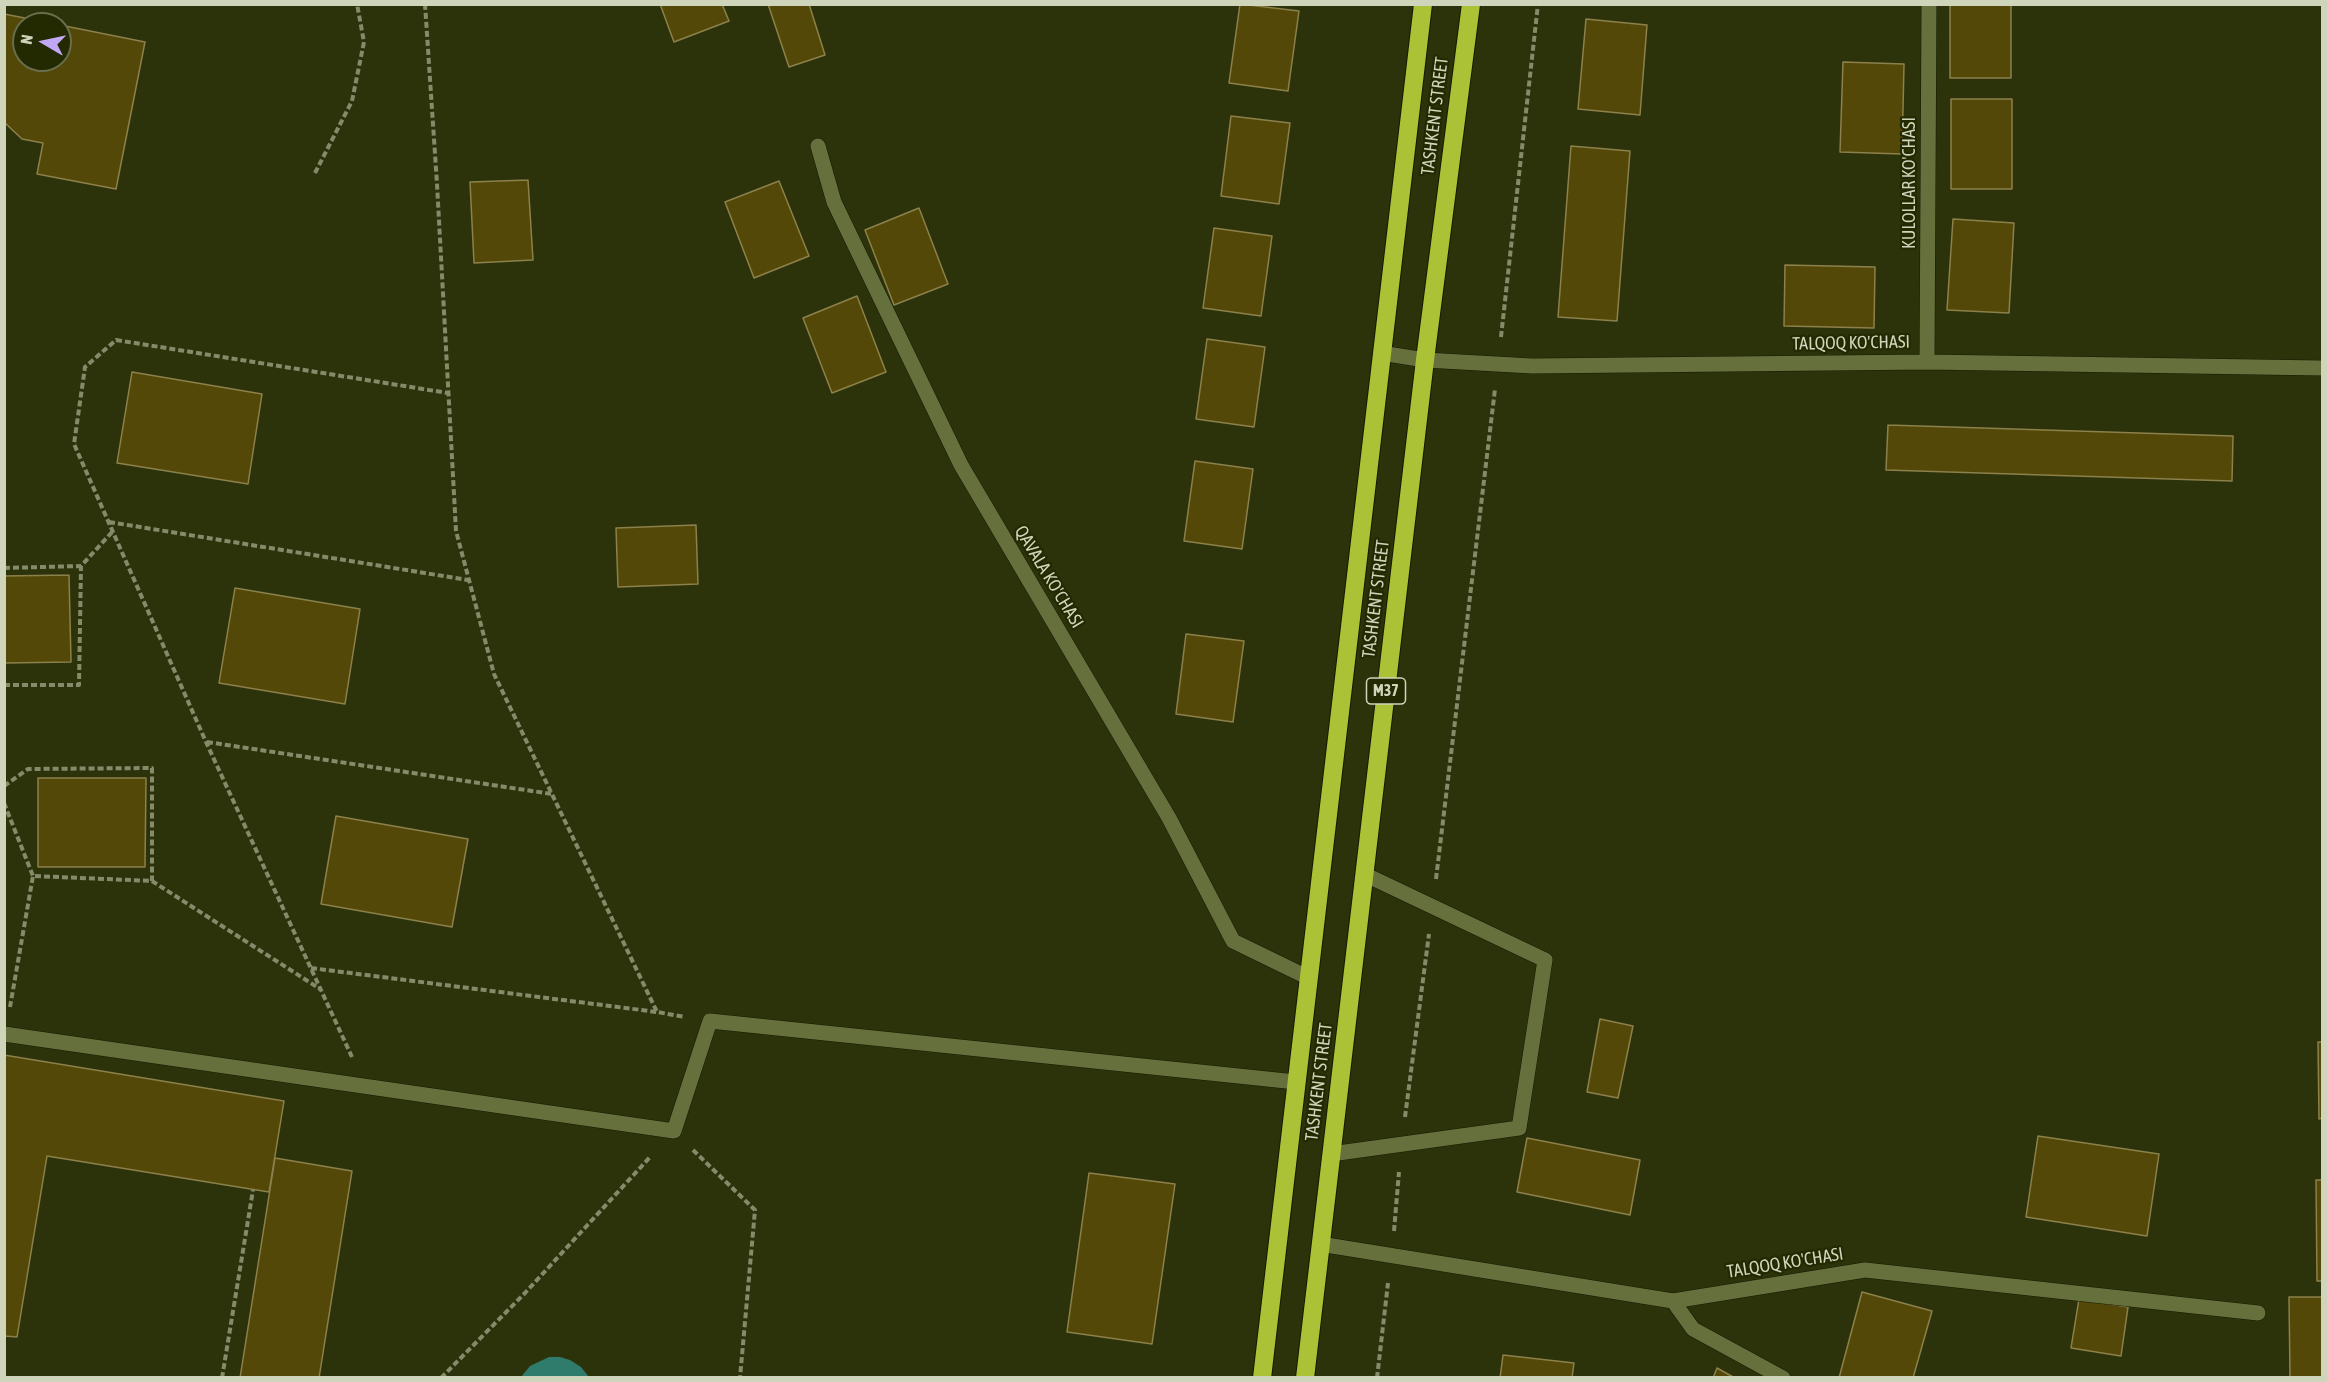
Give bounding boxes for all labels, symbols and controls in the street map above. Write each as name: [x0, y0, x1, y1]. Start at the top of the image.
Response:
north arrow: [12, 12, 72, 72]
text: N: [17, 33, 36, 46]
street label: TASHKENT STREET: [1417, 56, 1453, 176]
street label: KULOLLAR KO'CHASI: [1898, 117, 1920, 249]
street label: TALQOQ KO'CHASI: [1792, 331, 1910, 355]
street label: QAVALA KO'CHASI: [1010, 522, 1088, 632]
street label: TASHKENT STREET: [1358, 539, 1394, 659]
road number: M37: [1366, 678, 1406, 704]
street label: TASHKENT STREET: [1301, 1022, 1337, 1142]
street label: TALQOQ KO'CHASI: [1725, 1243, 1845, 1283]

